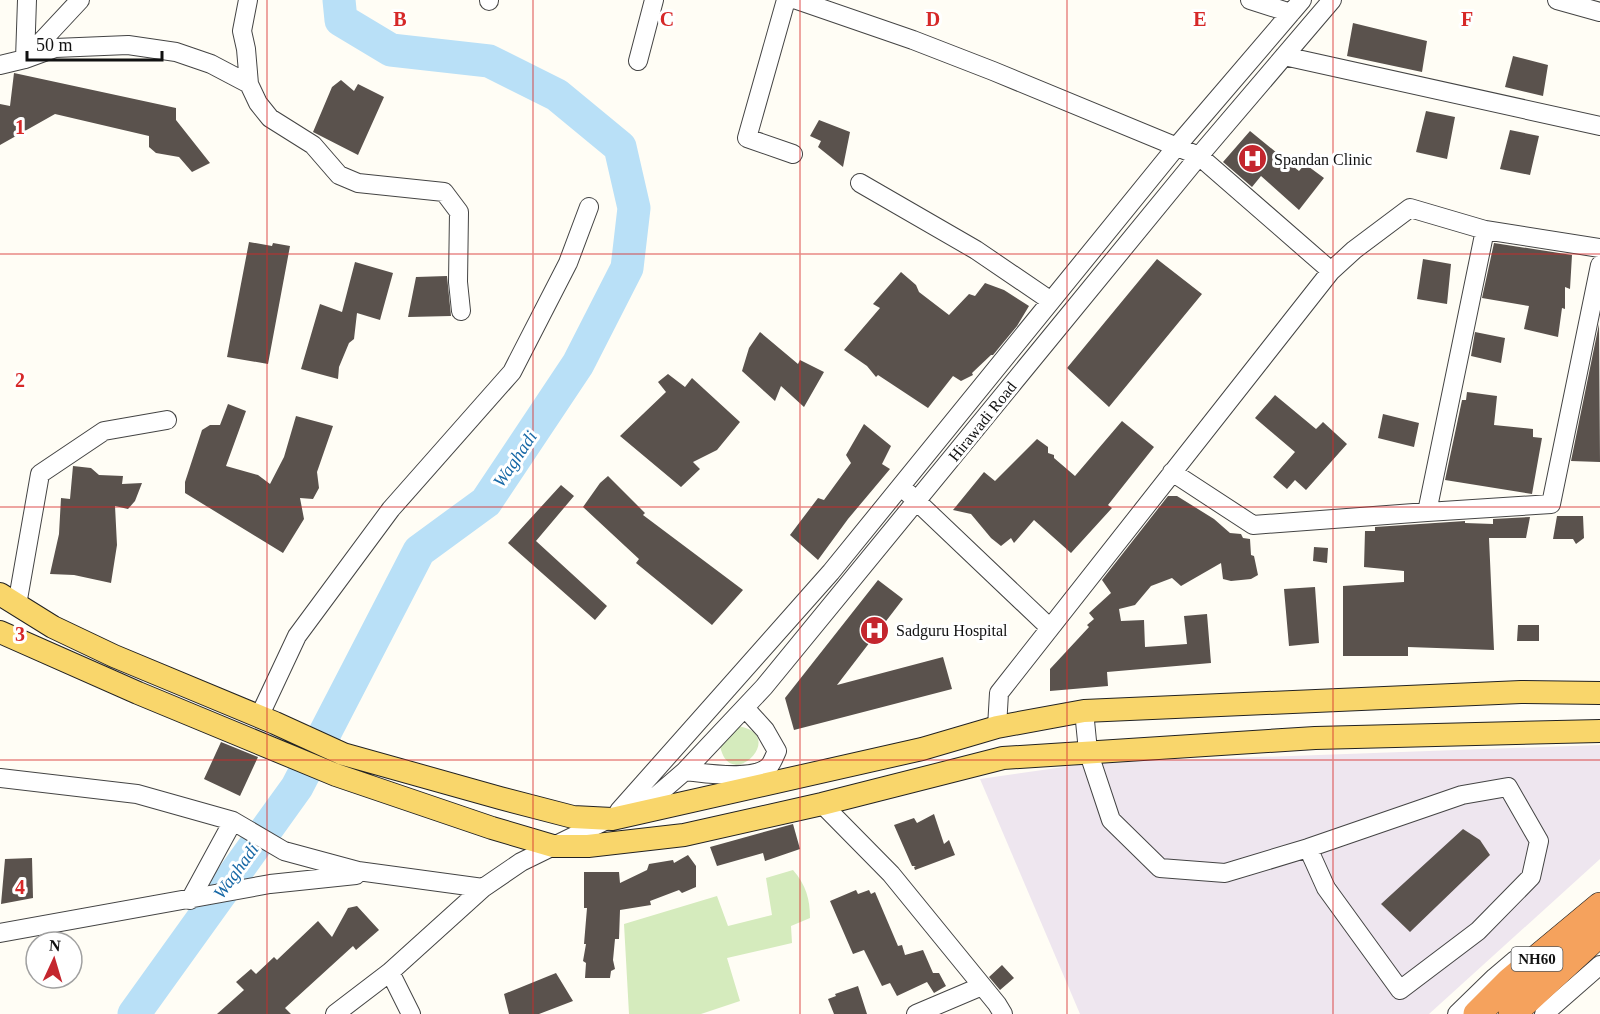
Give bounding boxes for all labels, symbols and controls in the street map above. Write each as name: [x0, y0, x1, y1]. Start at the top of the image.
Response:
text: B: [393, 8, 407, 30]
text: C: [660, 8, 674, 30]
text: D: [926, 8, 940, 30]
text: E: [1193, 8, 1207, 30]
text: F: [1461, 8, 1473, 30]
scale bar: [27, 24, 162, 62]
text: 50 m: [36, 35, 73, 55]
text: 1: [15, 116, 25, 138]
hospital icon: Spandan Clinic: [1237, 143, 1269, 175]
place label: Spandan Clinic: [1274, 151, 1372, 169]
text: 2: [15, 369, 25, 391]
street label: Hirawadi Road: [945, 378, 1020, 464]
water label: Waghadi: [489, 427, 541, 491]
hospital icon: Sadguru Hospital: [859, 614, 891, 646]
place label: Sadguru Hospital: [896, 622, 1008, 640]
text: 3: [15, 623, 25, 645]
water label: Waghadi: [209, 839, 263, 903]
text: 4: [15, 876, 25, 898]
north arrow: [24, 930, 84, 990]
text: N: [49, 937, 62, 954]
road number: NH60: [1512, 947, 1562, 971]

